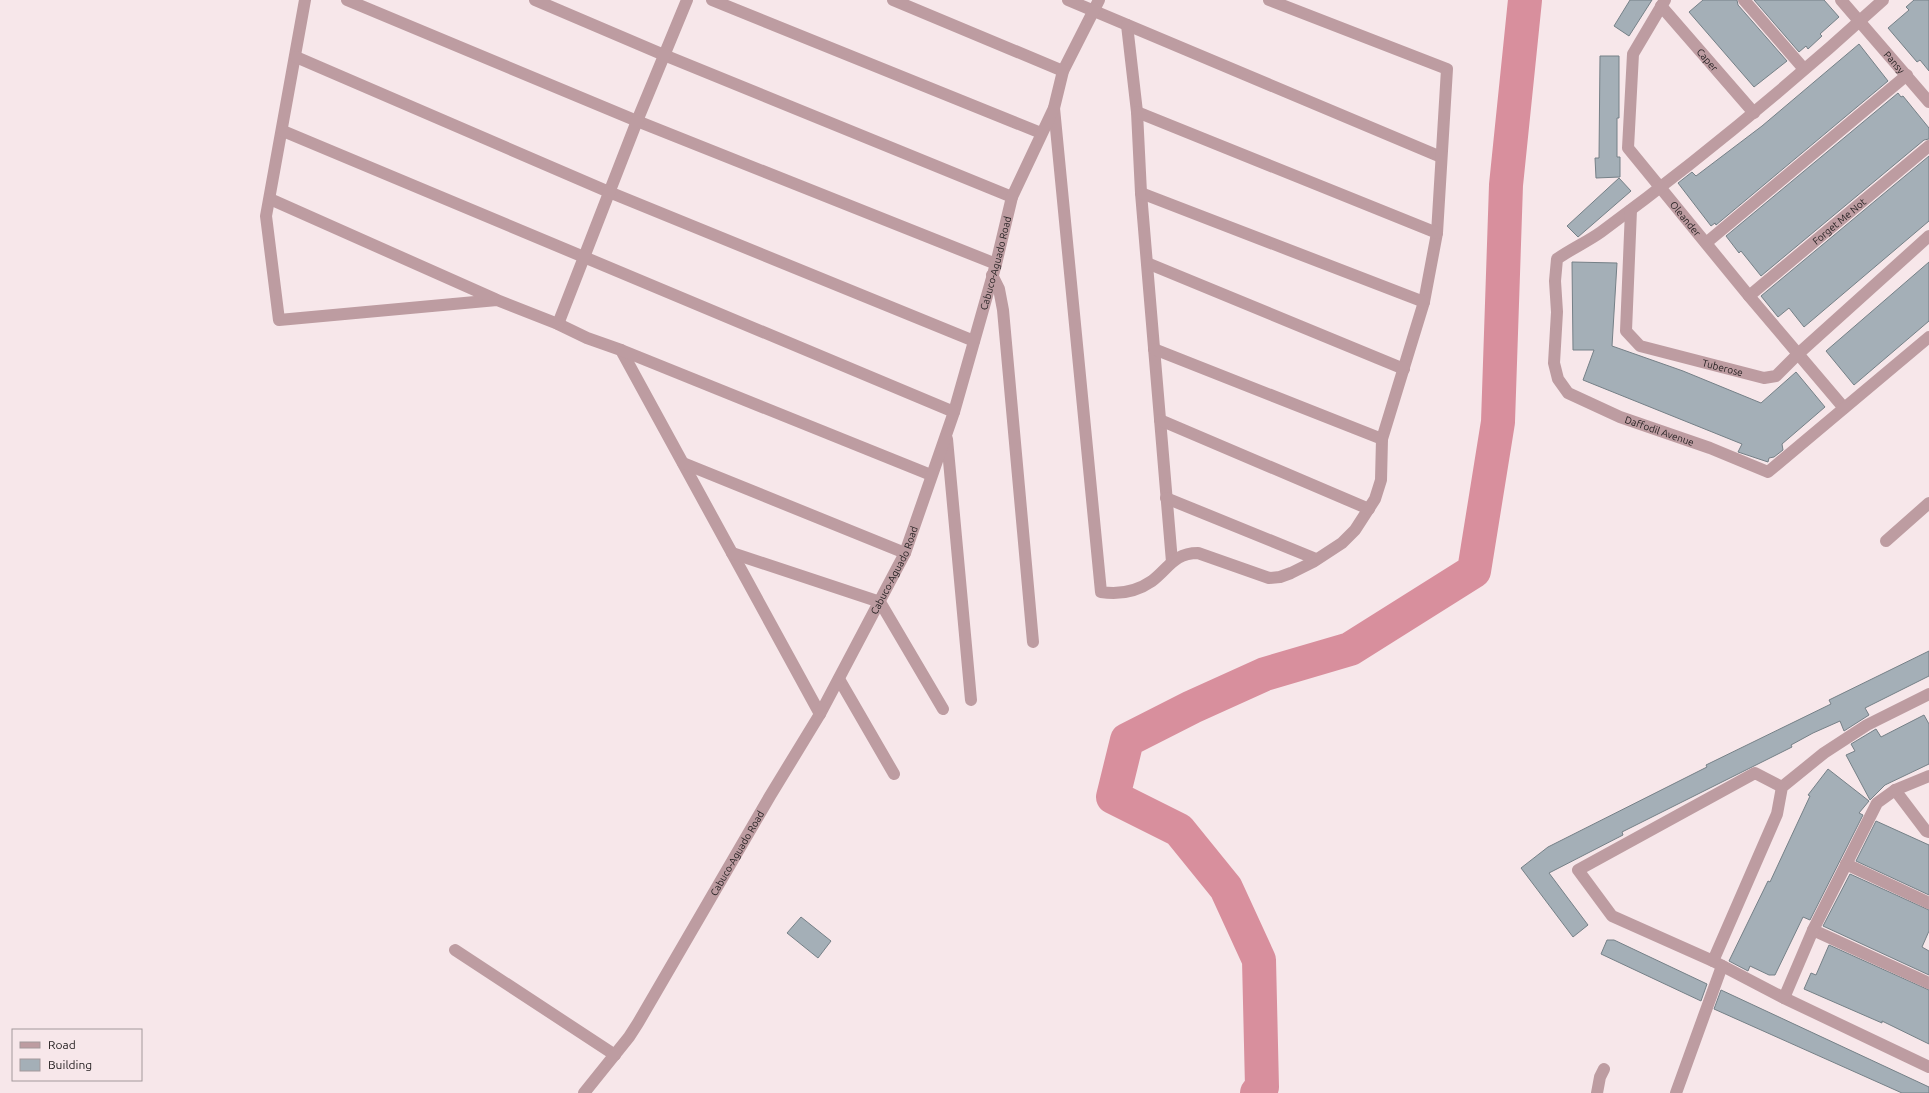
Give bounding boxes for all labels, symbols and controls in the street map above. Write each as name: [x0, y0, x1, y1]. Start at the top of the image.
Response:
street label: Caper: [1694, 46, 1720, 74]
street label: Pansy: [1882, 49, 1907, 76]
street label: Forget Me Not: [1810, 196, 1868, 247]
street label: Oleander: [1668, 199, 1703, 239]
street label: Cabuco-Aguado Road: [978, 215, 1013, 311]
street label: Tuberose: [1701, 357, 1744, 378]
street label: Daffodil Avenue: [1623, 414, 1696, 448]
street label: Cabuco-Aguado Road: [869, 525, 920, 616]
street label: Cabuco-Aguado Road: [708, 809, 766, 898]
legend: [12, 1029, 142, 1081]
text: Road: [48, 1038, 76, 1051]
text: Building: [48, 1058, 92, 1071]

